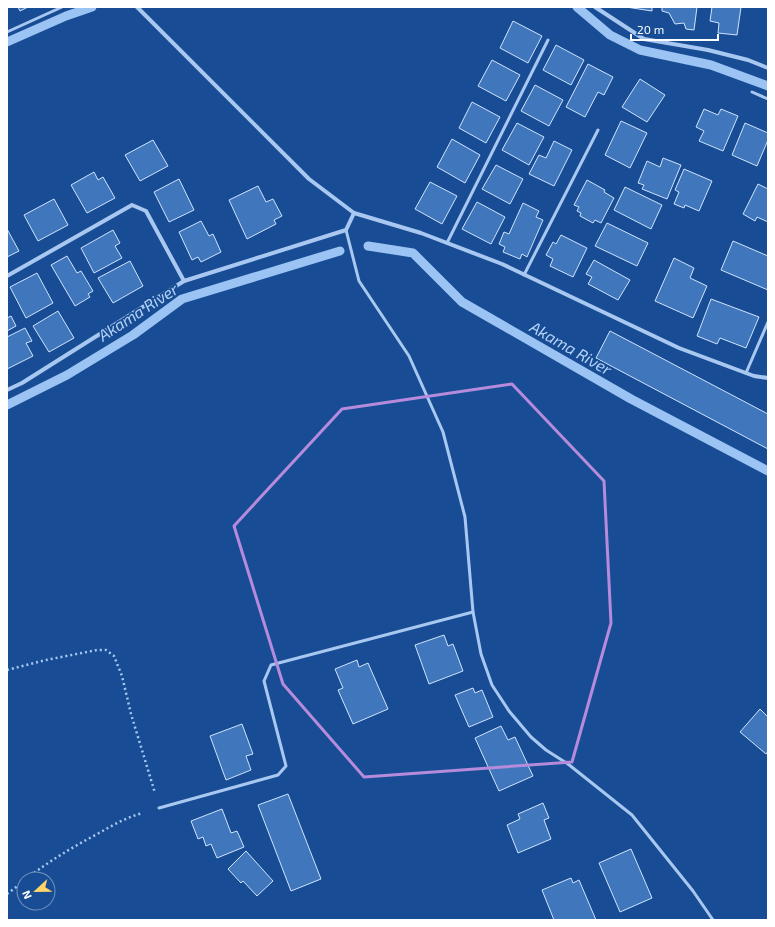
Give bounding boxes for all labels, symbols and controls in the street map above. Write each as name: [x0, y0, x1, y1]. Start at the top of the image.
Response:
scale bar: [631, 16, 718, 42]
text: 20 m: [637, 22, 664, 36]
water label: Akama River: [93, 278, 182, 345]
water label: Akama River: [526, 316, 616, 379]
north arrow: [16, 871, 56, 911]
text: N: [19, 889, 34, 901]

